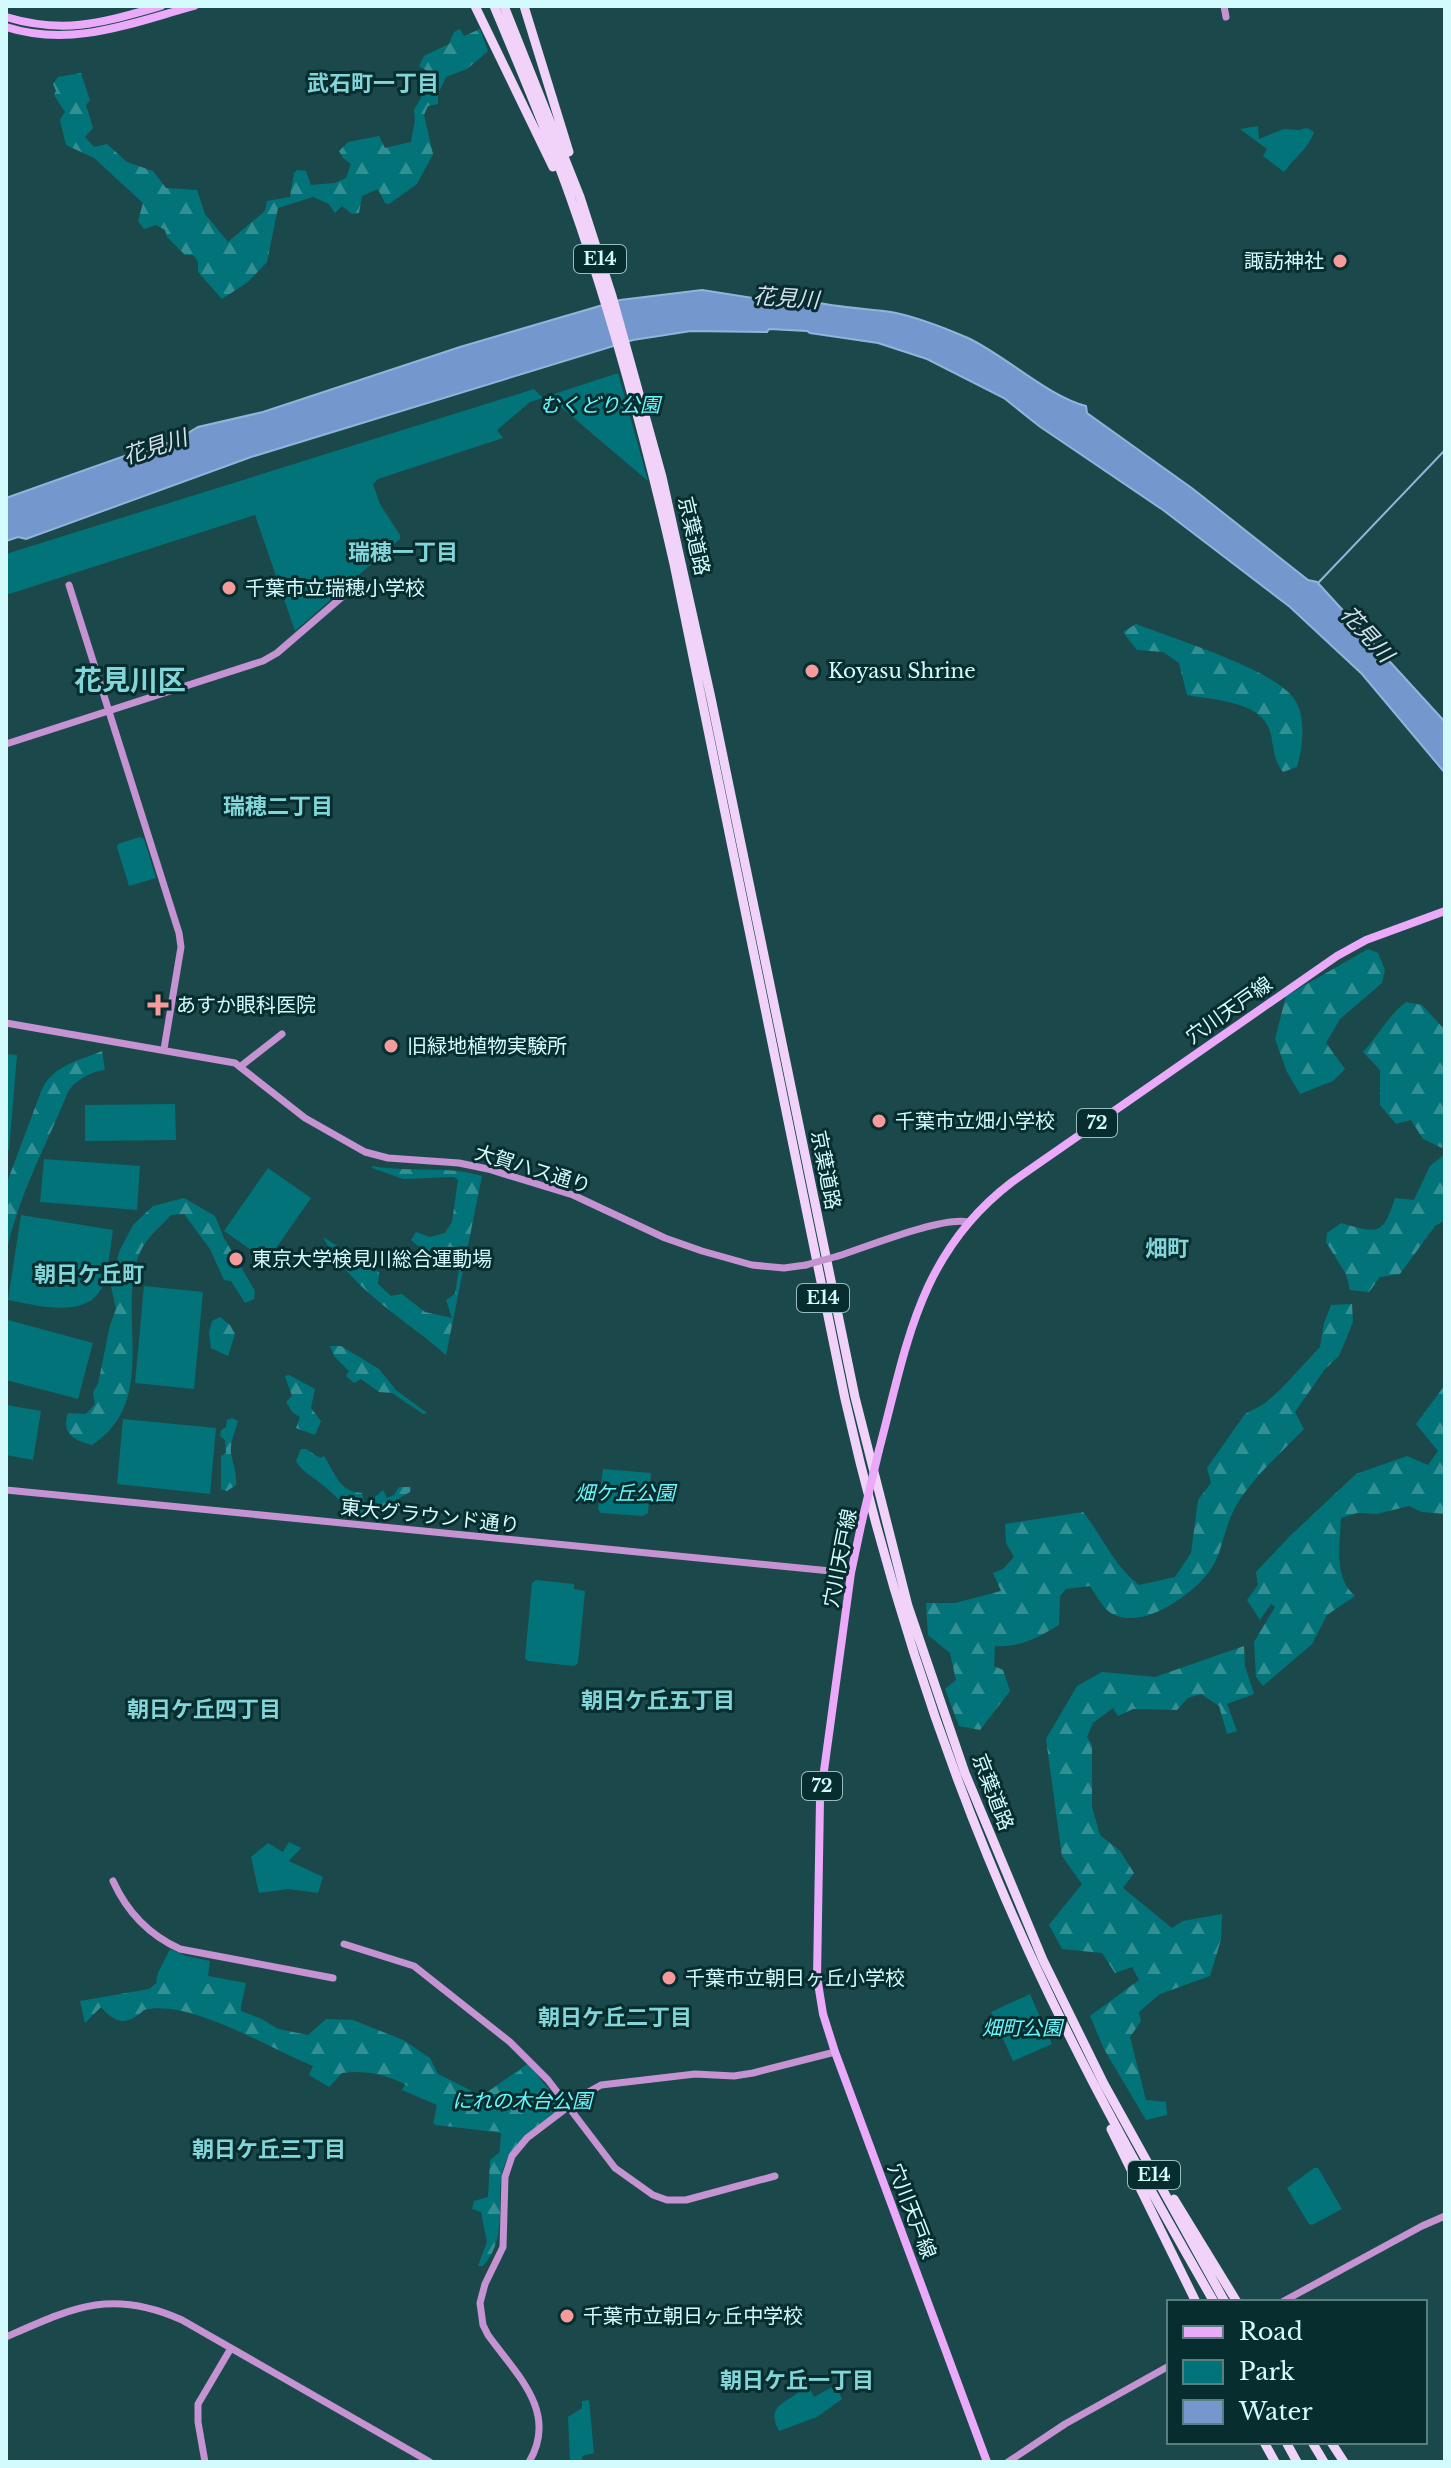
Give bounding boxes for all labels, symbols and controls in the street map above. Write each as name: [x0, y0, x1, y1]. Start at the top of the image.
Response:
district label: 武石町一丁目: [307, 70, 439, 97]
road number: E14: [574, 245, 626, 273]
place label: 諏訪神社: [1244, 249, 1324, 273]
marker: 諏訪神社: [1331, 252, 1349, 270]
water label: 花見川: [752, 282, 822, 314]
park label: むくどり公園: [540, 393, 663, 417]
water label: 花見川: [119, 423, 192, 470]
street label: 京葉道路: [673, 494, 715, 578]
district label: 瑞穂一丁目: [348, 539, 458, 566]
place label: 千葉市立瑞穂小学校: [245, 576, 425, 600]
marker: 千葉市立瑞穂小学校: [220, 579, 238, 597]
water label: 花見川: [1335, 600, 1400, 669]
place label: Koyasu Shrine: [828, 659, 976, 683]
marker: Koyasu Shrine: [803, 662, 821, 680]
district label: 花見川区: [74, 663, 186, 698]
district label: 瑞穂二丁目: [223, 793, 333, 820]
street label: 穴川天戸線: [1181, 971, 1277, 1049]
place label: あすか眼科医院: [176, 993, 316, 1017]
marker: あすか眼科医院: [147, 994, 169, 1016]
place label: 旧緑地植物実験所: [407, 1034, 567, 1058]
marker: 旧緑地植物実験所: [382, 1037, 400, 1055]
place label: 千葉市立畑小学校: [895, 1109, 1055, 1133]
road number: 72: [1077, 1109, 1117, 1137]
marker: 千葉市立畑小学校: [870, 1112, 888, 1130]
street label: 京葉道路: [807, 1128, 845, 1212]
street label: 大賀ハス通り: [472, 1140, 594, 1198]
district label: 畑町: [1145, 1235, 1189, 1262]
place label: 東京大学検見川総合運動場: [252, 1247, 492, 1271]
marker: 東京大学検見川総合運動場: [227, 1250, 245, 1268]
district label: 朝日ケ丘町: [34, 1261, 144, 1288]
road number: E14: [797, 1284, 849, 1312]
park label: 畑ケ丘公園: [575, 1481, 678, 1505]
street label: 東大グラウンド通り: [339, 1495, 521, 1537]
street label: 穴川天戸線: [819, 1507, 861, 1609]
district label: 朝日ケ丘五丁目: [581, 1687, 735, 1714]
district label: 朝日ケ丘四丁目: [127, 1696, 281, 1723]
street label: 京葉道路: [967, 1750, 1019, 1834]
road number: 72: [802, 1772, 842, 1800]
place label: 千葉市立朝日ヶ丘小学校: [685, 1966, 905, 1990]
marker: 千葉市立朝日ヶ丘小学校: [660, 1969, 678, 1987]
district label: 朝日ケ丘二丁目: [538, 2004, 692, 2031]
park label: 畑町公園: [982, 2016, 1065, 2040]
park label: にれの木台公園: [452, 2089, 595, 2113]
district label: 朝日ケ丘三丁目: [192, 2136, 346, 2163]
street label: 穴川天戸線: [883, 2160, 941, 2262]
road number: E14: [1128, 2161, 1180, 2189]
legend: [1167, 2300, 1427, 2444]
place label: 千葉市立朝日ヶ丘中学校: [583, 2304, 803, 2328]
marker: 千葉市立朝日ヶ丘中学校: [558, 2307, 576, 2325]
text: Road: [1239, 2317, 1303, 2346]
text: Park: [1239, 2357, 1295, 2386]
district label: 朝日ケ丘一丁目: [720, 2367, 874, 2394]
text: Water: [1238, 2397, 1313, 2426]

